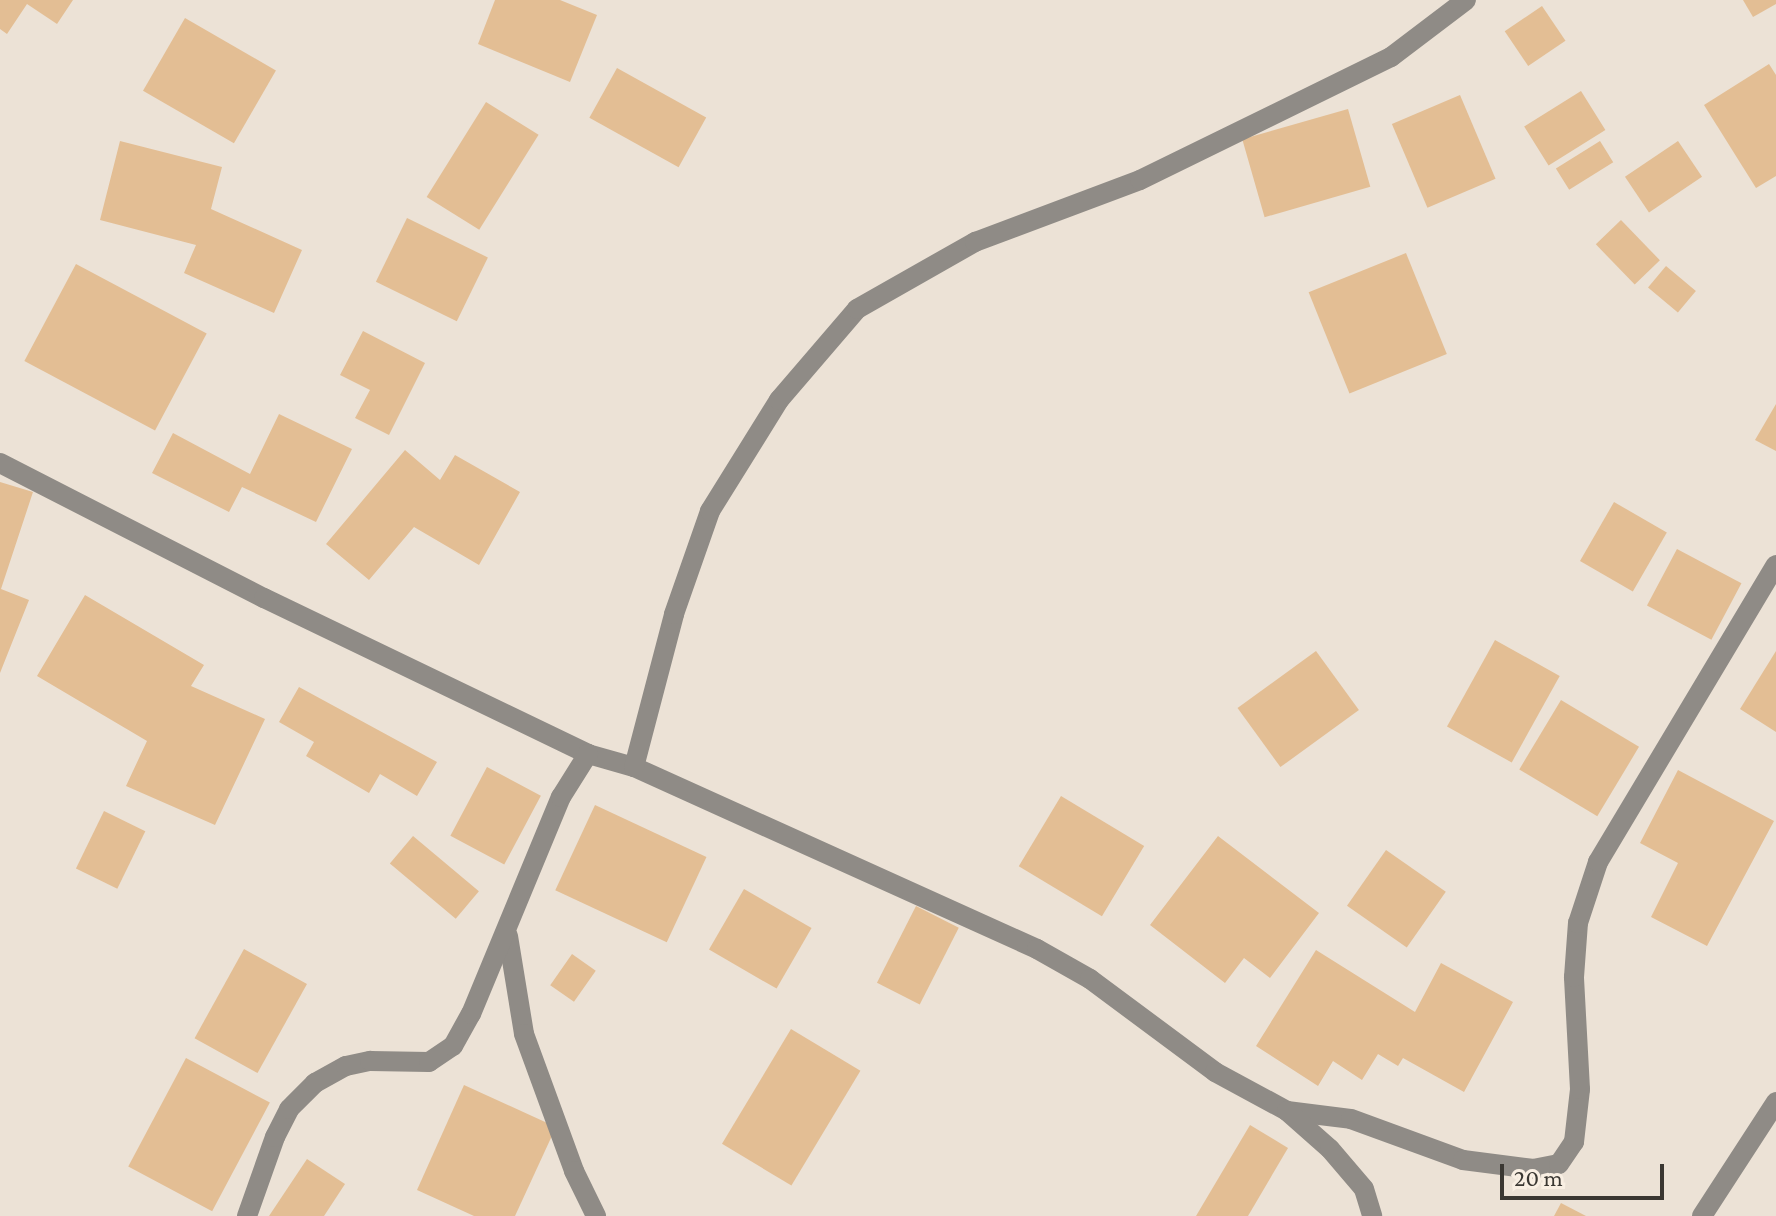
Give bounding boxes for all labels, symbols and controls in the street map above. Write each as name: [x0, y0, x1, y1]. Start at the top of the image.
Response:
scale bar: [1504, 1148, 1668, 1198]
text: 20 m: [1514, 1164, 1563, 1191]

